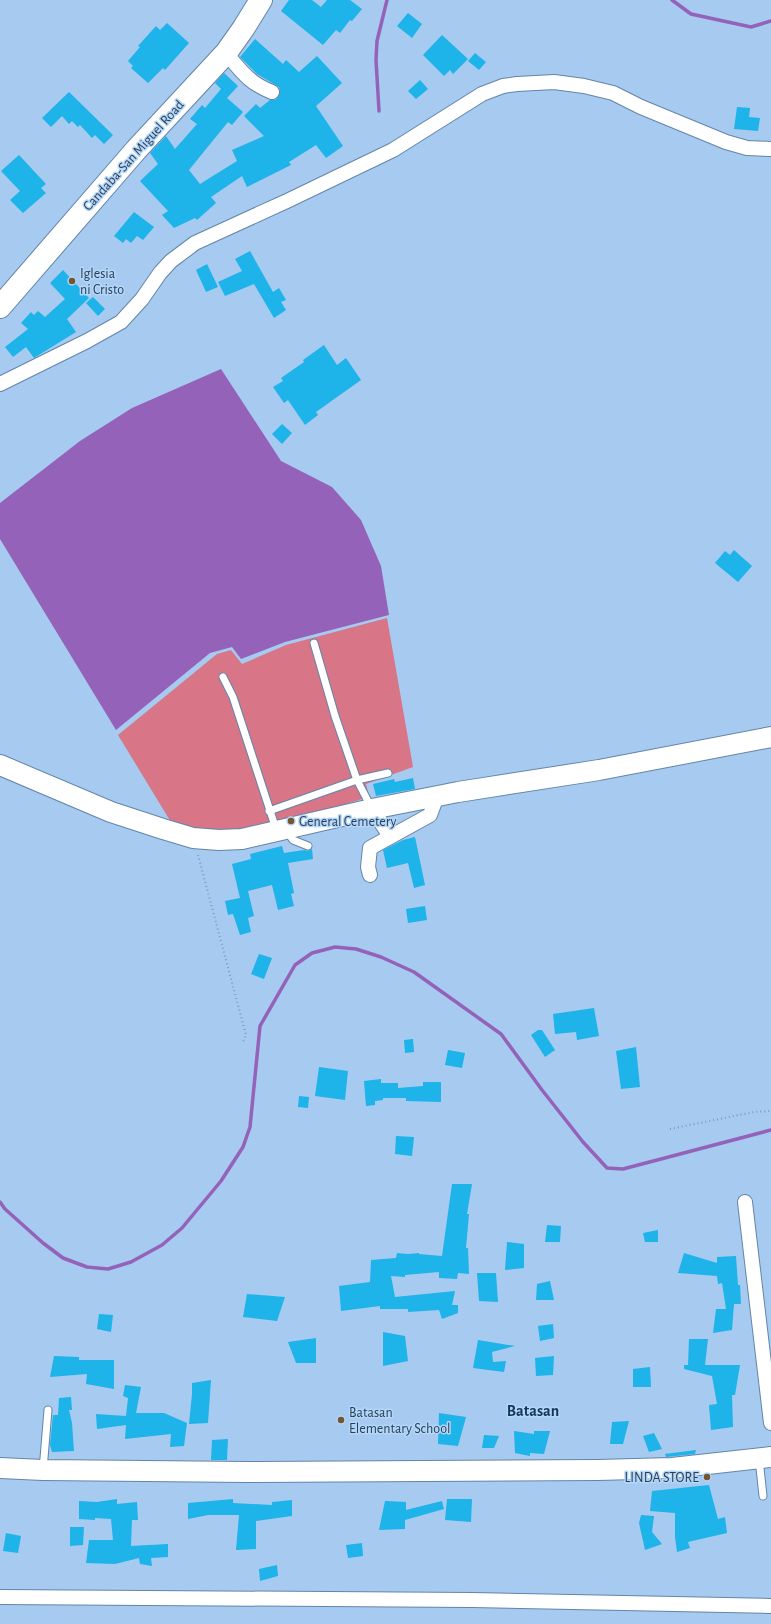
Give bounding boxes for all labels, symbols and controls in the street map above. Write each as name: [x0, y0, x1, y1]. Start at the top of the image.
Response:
street label: Candaba-San Miguel Road: [81, 98, 187, 214]
place label: Iglesia ni Cristo: [80, 267, 124, 297]
marker: Iglesia ni Cristo: [67, 276, 77, 286]
place label: General Cemetery: [299, 815, 396, 829]
marker: General Cemetery: [286, 816, 296, 826]
district label: Batasan: [507, 1403, 559, 1419]
place label: Batasan Elementary School: [349, 1406, 451, 1436]
marker: Batasan Elementary School: [336, 1415, 346, 1425]
place label: LINDA STORE: [625, 1471, 699, 1485]
marker: LINDA STORE: [702, 1472, 712, 1482]

